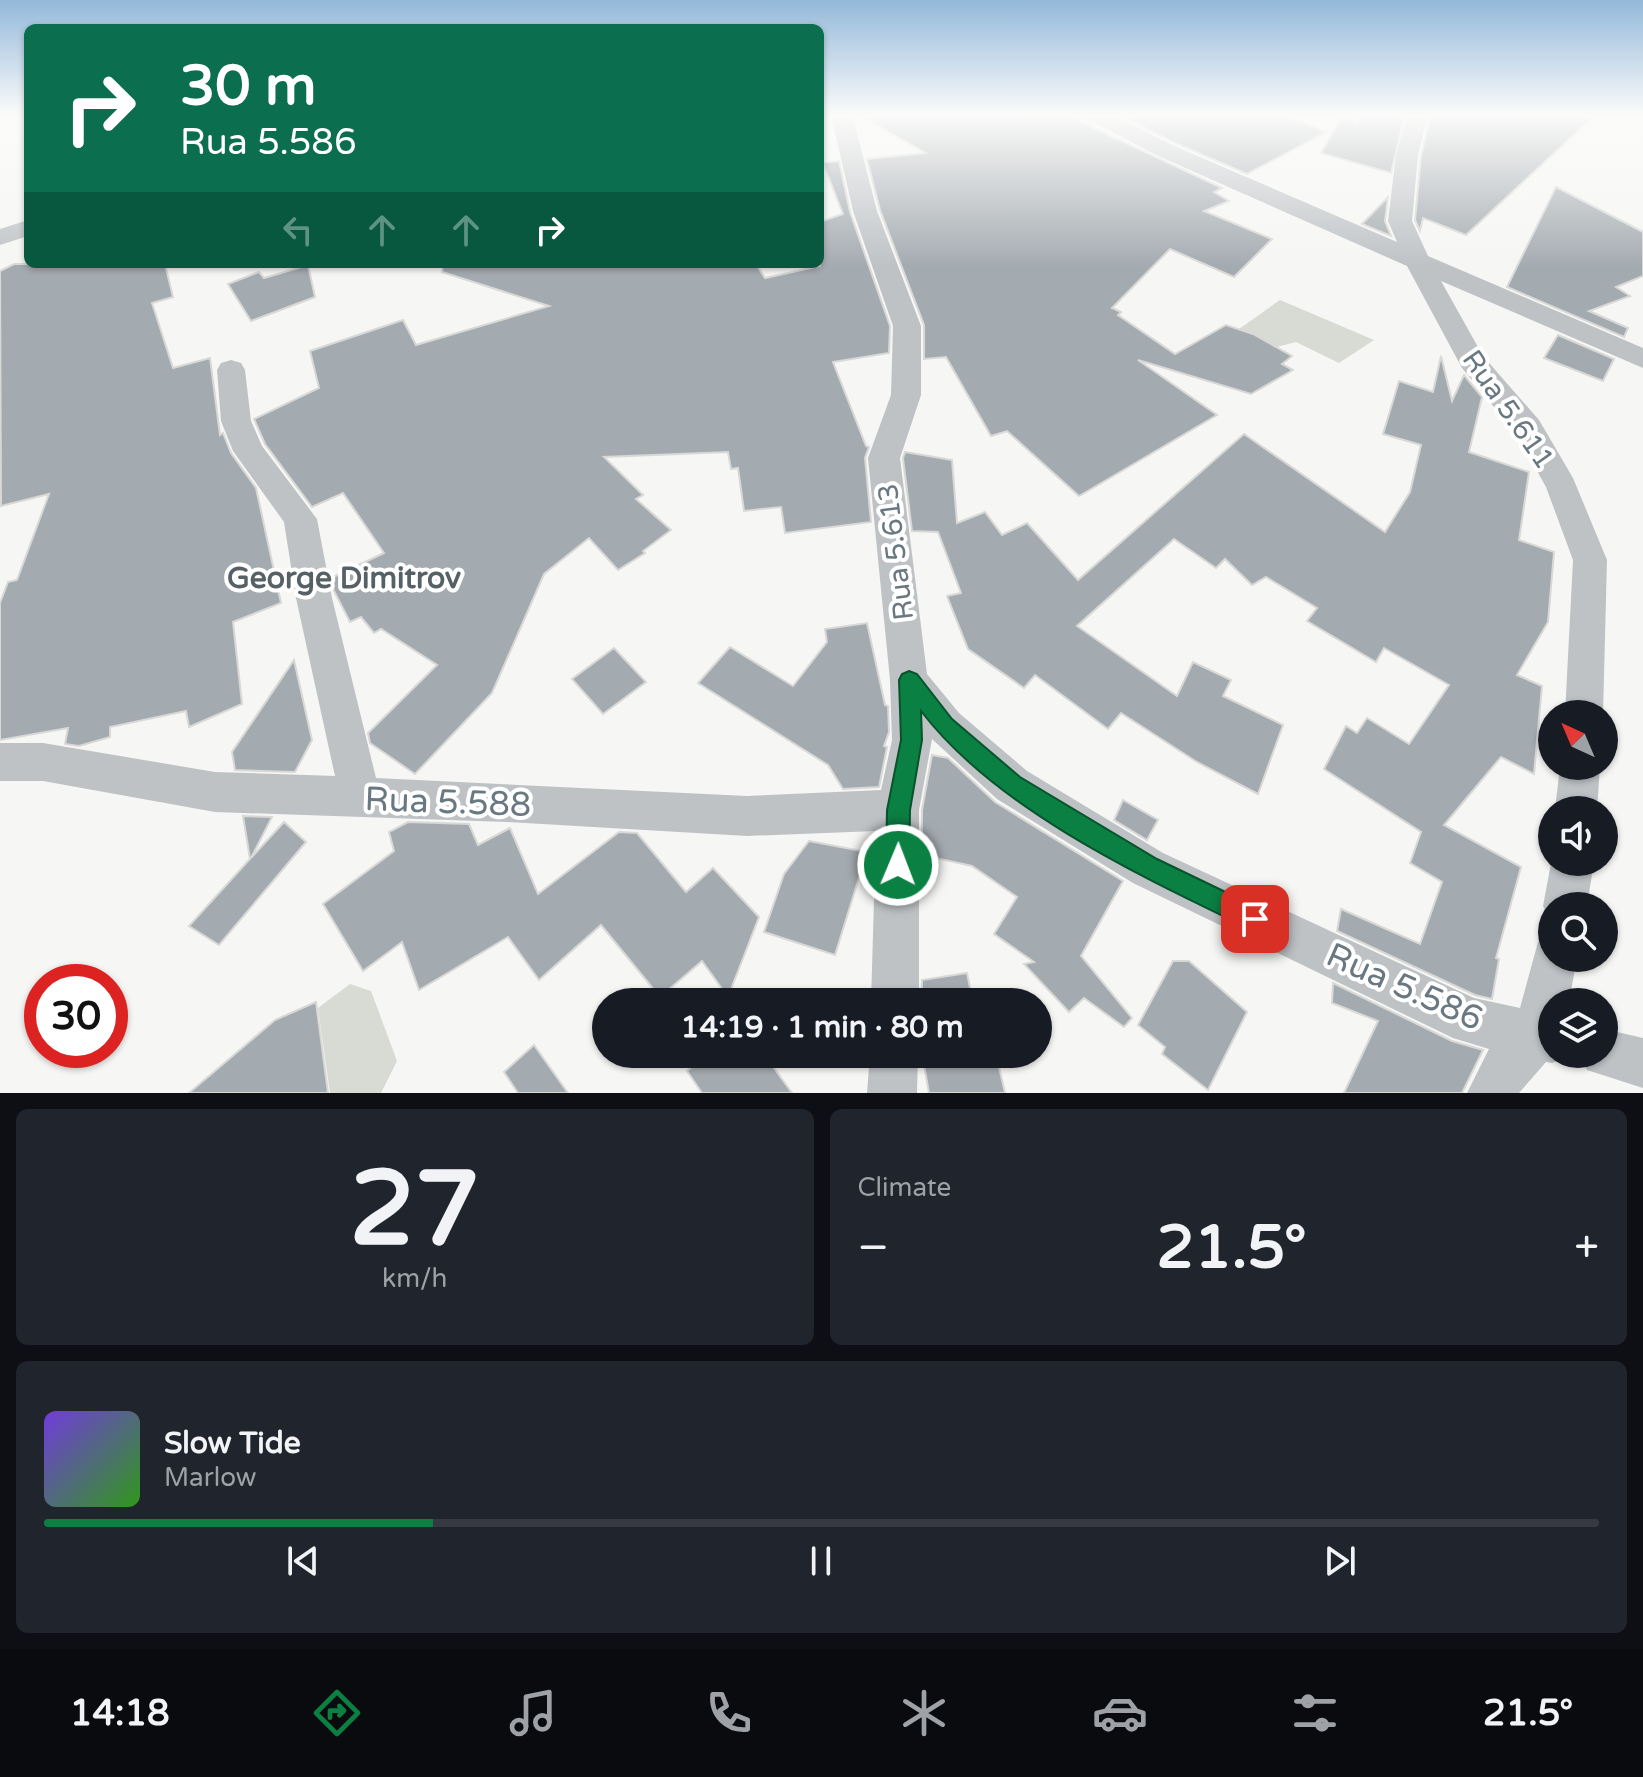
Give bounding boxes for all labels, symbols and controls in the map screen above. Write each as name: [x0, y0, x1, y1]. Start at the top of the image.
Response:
text: 30 m: [180, 53, 316, 120]
icon: right: [48, 56, 152, 160]
text: Rua 5.586: [180, 121, 357, 164]
icon: left: [276, 208, 320, 252]
icon: ahead: [360, 208, 404, 252]
icon: ahead: [444, 208, 488, 252]
icon: right: [528, 208, 572, 252]
street label: Rua 5.611: [1455, 344, 1561, 476]
street label: Rua 5.613: [871, 482, 921, 622]
district label: George Dimitrov: [227, 560, 461, 597]
north arrow: [1538, 700, 1618, 780]
map controls: [1538, 700, 1618, 1068]
street label: Rua 5.588: [364, 779, 532, 826]
button: sound: [1538, 796, 1618, 876]
position arrow: [856, 823, 940, 907]
pin: [1221, 885, 1289, 953]
button: search: [1538, 892, 1618, 972]
icon: arrive: [1233, 897, 1277, 941]
street label: Rua 5.586: [1320, 935, 1489, 1040]
speed limit sign: 30: [24, 964, 128, 1068]
button: layers: [1538, 988, 1618, 1068]
text: 14:19 · 1 min · 80 m: [681, 1009, 963, 1046]
text: 27: [349, 1148, 480, 1273]
text: Climate: [858, 1172, 951, 1203]
text: 21.5°: [1156, 1212, 1307, 1284]
text: −: [858, 1222, 889, 1275]
text: +: [1574, 1222, 1599, 1275]
text: km/h: [382, 1263, 447, 1294]
text: Slow Tide: [164, 1425, 301, 1462]
text: Marlow: [164, 1462, 256, 1493]
icon: previous: [281, 1539, 325, 1583]
icon: pause: [799, 1539, 843, 1583]
icon: next: [1318, 1539, 1362, 1583]
icon: directions: [309, 1685, 365, 1741]
icon: music: [505, 1685, 561, 1741]
icon: phone: [701, 1685, 757, 1741]
icon: climate: [896, 1685, 952, 1741]
icon: car: [1092, 1685, 1148, 1741]
icon: filters: [1287, 1685, 1343, 1741]
text: 14:18: [70, 1692, 170, 1735]
text: 21.5°: [1483, 1692, 1573, 1735]

